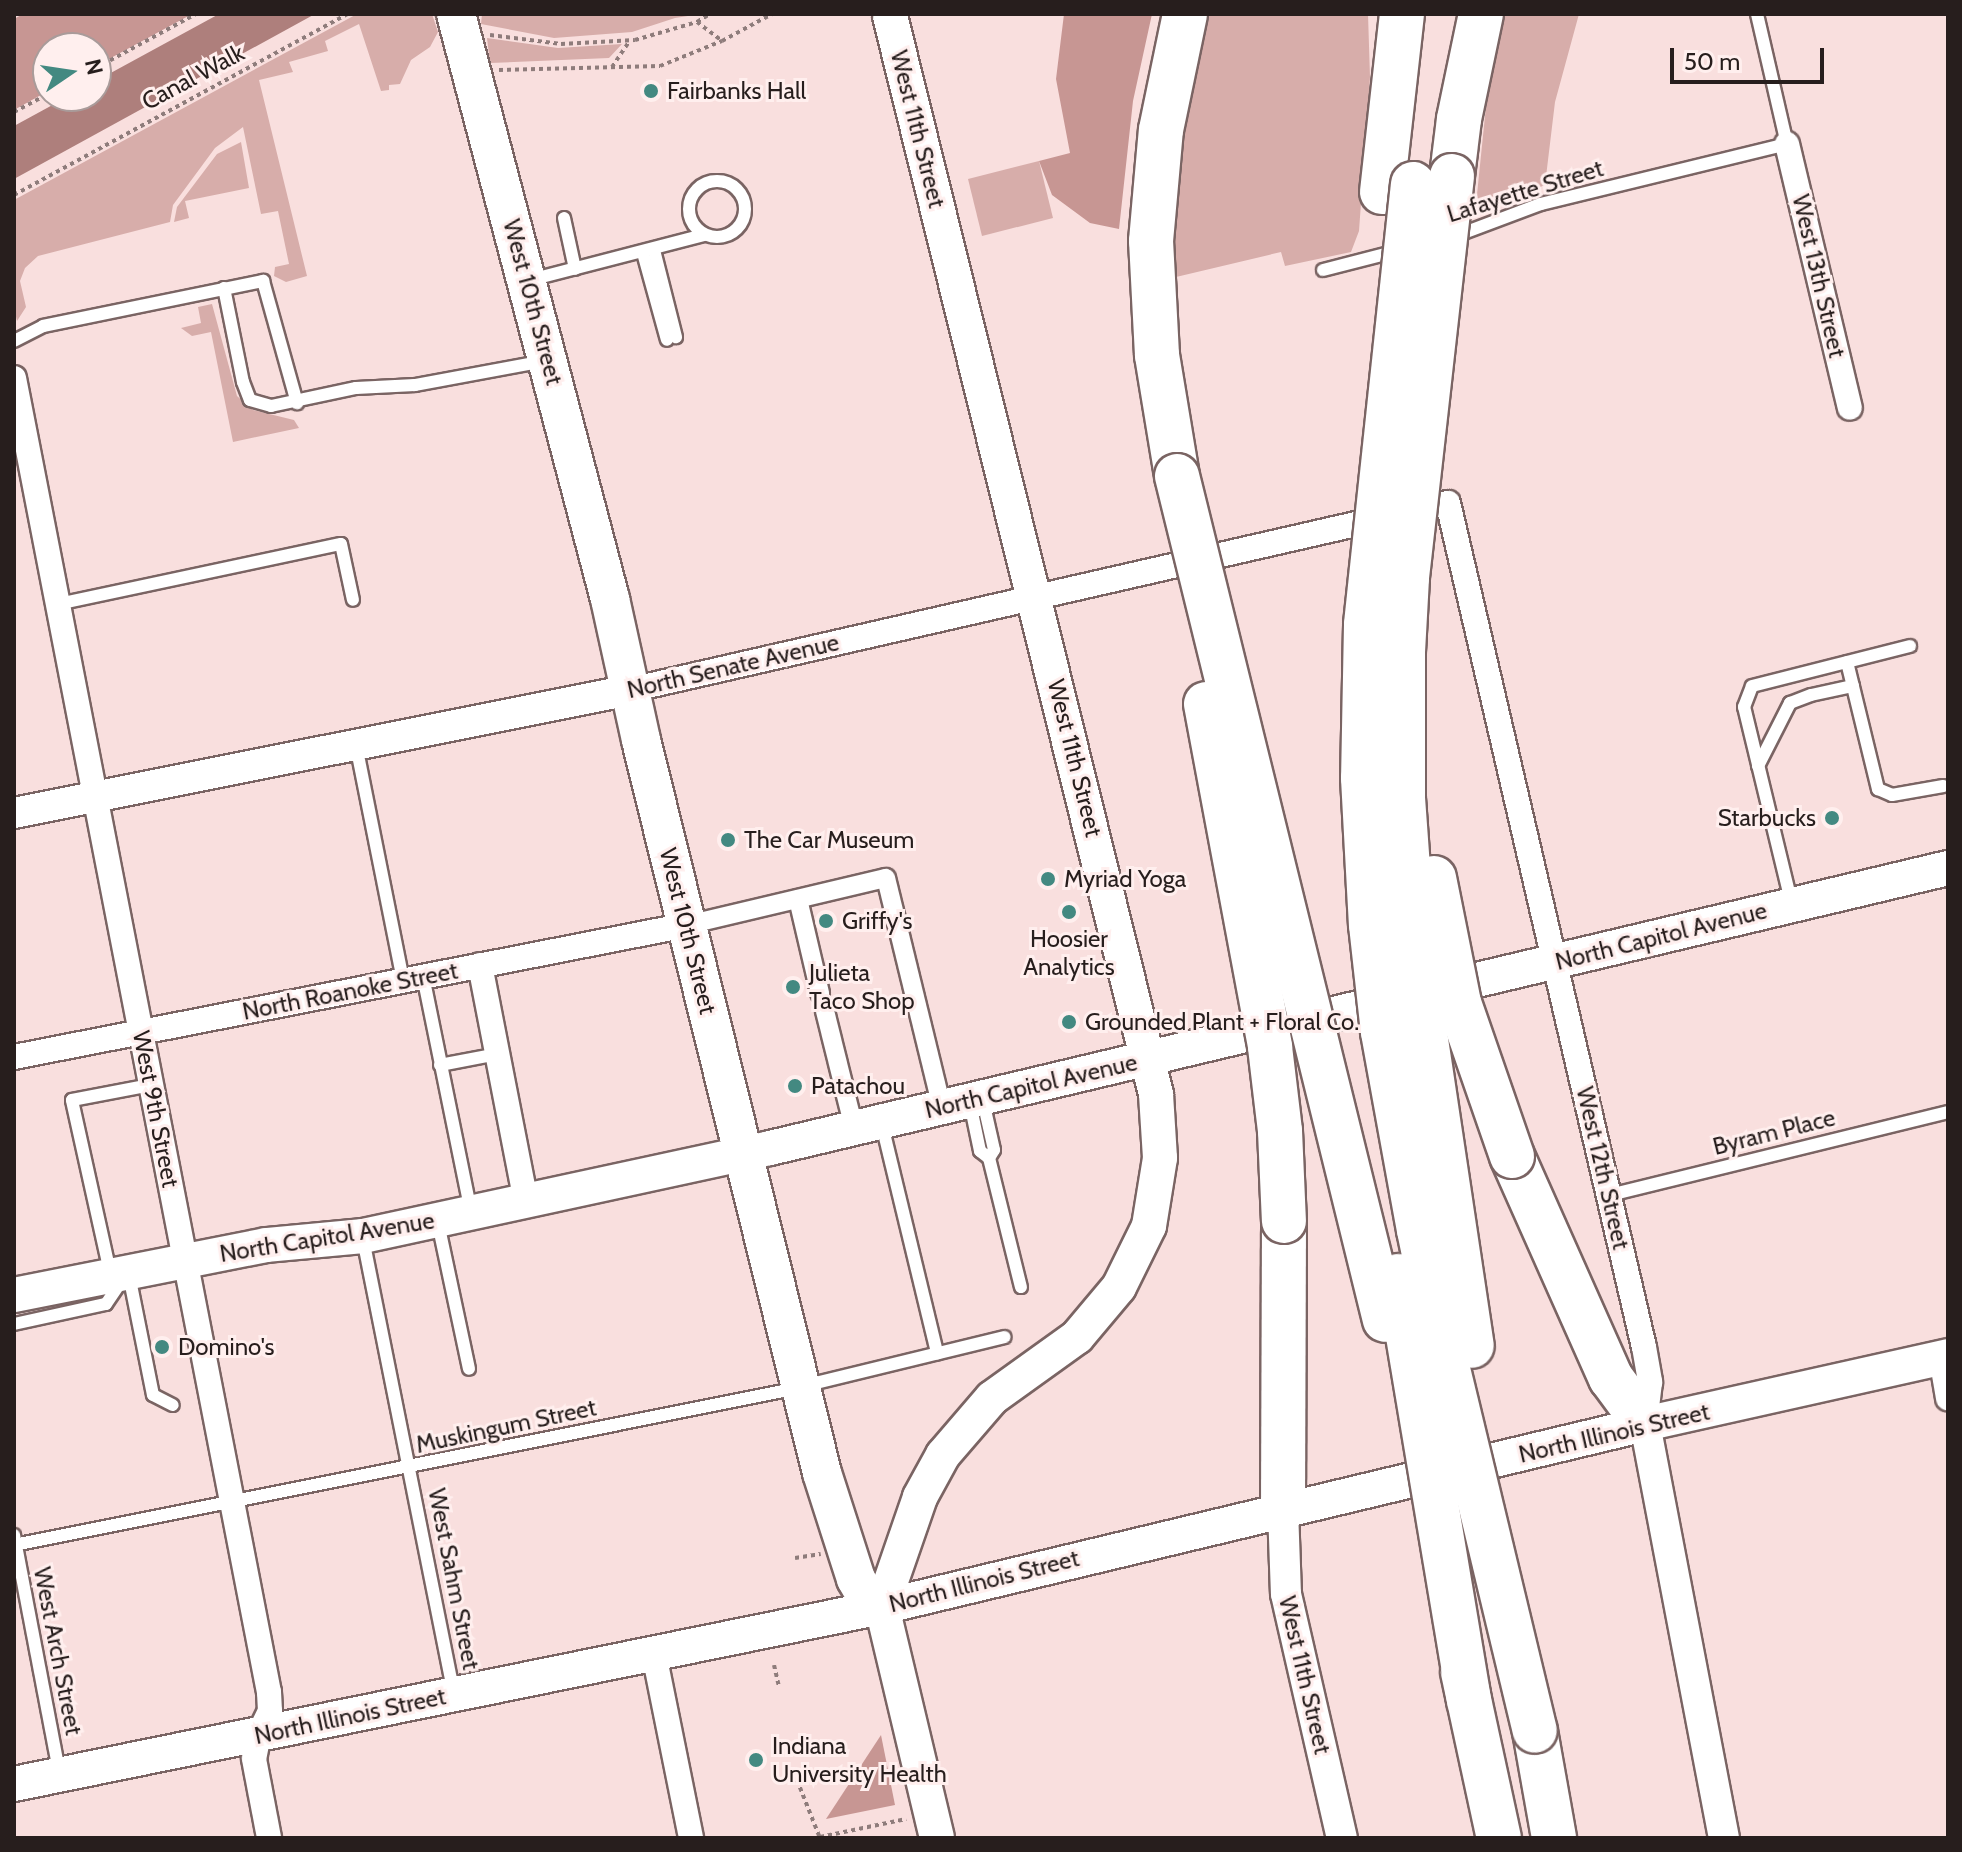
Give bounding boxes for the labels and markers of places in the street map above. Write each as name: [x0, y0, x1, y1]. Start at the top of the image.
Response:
place label: Fairbanks Hall: [667, 77, 806, 105]
marker: Fairbanks Hall: [642, 82, 660, 100]
place label: Starbucks: [1718, 804, 1816, 832]
marker: Starbucks: [1823, 809, 1841, 827]
place label: The Car Museum: [744, 826, 914, 854]
marker: The Car Museum: [719, 831, 737, 849]
place label: Myriad Yoga: [1064, 865, 1186, 893]
marker: Myriad Yoga: [1039, 870, 1057, 888]
marker: Hoosier Analytics: [1060, 903, 1078, 921]
place label: Griffy's: [842, 907, 912, 935]
marker: Griffy's: [817, 912, 835, 930]
place label: Hoosier Analytics: [1023, 925, 1115, 981]
place label: Julieta Taco Shop: [809, 959, 915, 1015]
marker: Julieta Taco Shop: [784, 978, 802, 996]
place label: Grounded Plant + Floral Co.: [1085, 1008, 1359, 1036]
marker: Grounded Plant + Floral Co.: [1060, 1013, 1078, 1031]
place label: Patachou: [811, 1072, 905, 1100]
marker: Patachou: [786, 1077, 804, 1095]
place label: Domino's: [178, 1333, 275, 1361]
marker: Domino's: [153, 1338, 171, 1356]
place label: Indiana University Health: [772, 1732, 947, 1788]
marker: Indiana University Health: [747, 1751, 765, 1769]

